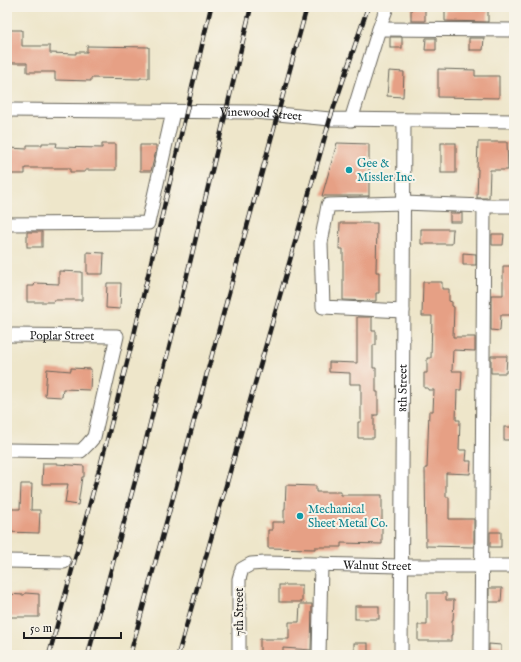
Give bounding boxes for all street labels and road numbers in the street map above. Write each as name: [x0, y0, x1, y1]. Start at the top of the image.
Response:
street label: Vinewood Street: [219, 104, 303, 124]
street label: Poplar Street: [29, 328, 95, 344]
street label: 8th Street: [395, 364, 410, 412]
street label: Walnut Street: [343, 557, 411, 574]
street label: 7th Street: [232, 588, 247, 636]

